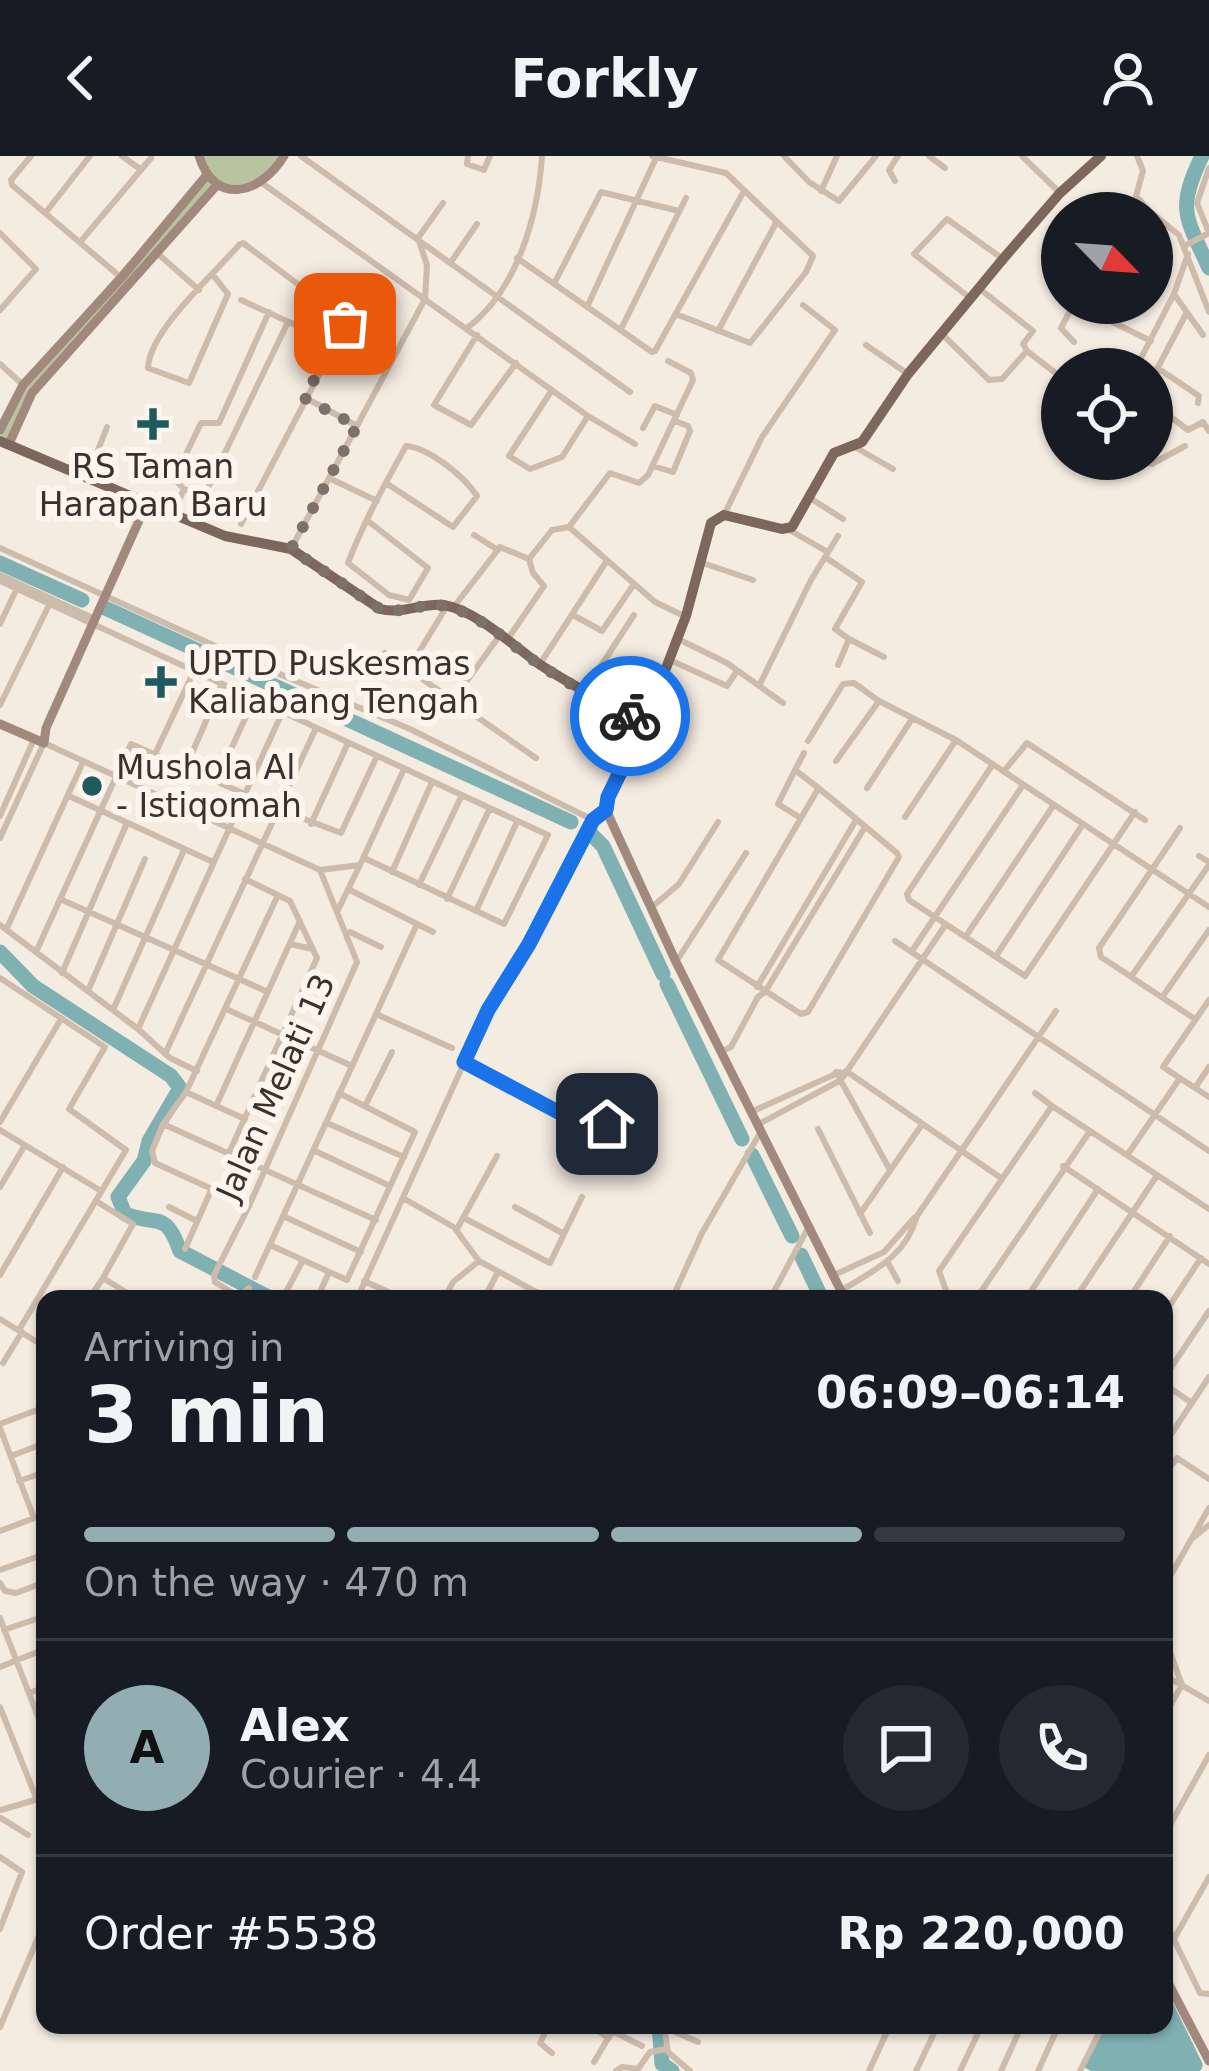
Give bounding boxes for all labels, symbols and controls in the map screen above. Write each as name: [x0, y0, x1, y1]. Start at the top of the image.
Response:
icon: back: [48, 45, 114, 111]
icon: person: [1095, 45, 1161, 111]
text: Forkly: [510, 47, 699, 110]
north arrow: [1041, 192, 1173, 324]
map controls: [1041, 192, 1173, 480]
pin: [294, 273, 396, 375]
icon: bag: [312, 291, 378, 357]
button: locate: [1041, 348, 1173, 480]
marker: RS Taman Harapan Baru: [137, 408, 169, 440]
place label: RS Taman Harapan Baru: [39, 447, 267, 524]
place label: UPTD Puskesmas Kaliabang Tengah: [188, 644, 479, 721]
courier: [570, 656, 690, 776]
marker: UPTD Puskesmas Kaliabang Tengah: [145, 666, 177, 698]
icon: bike: [597, 683, 663, 749]
place label: Mushola Al - Istiqomah: [116, 748, 302, 825]
marker: Mushola Al - Istiqomah: [79, 773, 105, 799]
street label: Jalan Melati 13: [207, 968, 343, 1208]
pin: [556, 1073, 658, 1175]
icon: home: [574, 1091, 640, 1157]
text: Arriving in: [84, 1325, 284, 1370]
text: 06:09–06:14: [816, 1366, 1125, 1419]
text: 3 min: [84, 1370, 329, 1460]
text: On the way · 470 m: [84, 1560, 469, 1605]
button: chat: [843, 1685, 969, 1811]
button: phone: [999, 1685, 1125, 1811]
text: Alex: [240, 1699, 350, 1752]
text: A: [130, 1721, 164, 1774]
text: Courier · 4.4: [240, 1752, 482, 1797]
text: Order #5538: [84, 1907, 378, 1960]
text: Rp 220,000: [838, 1907, 1125, 1960]

